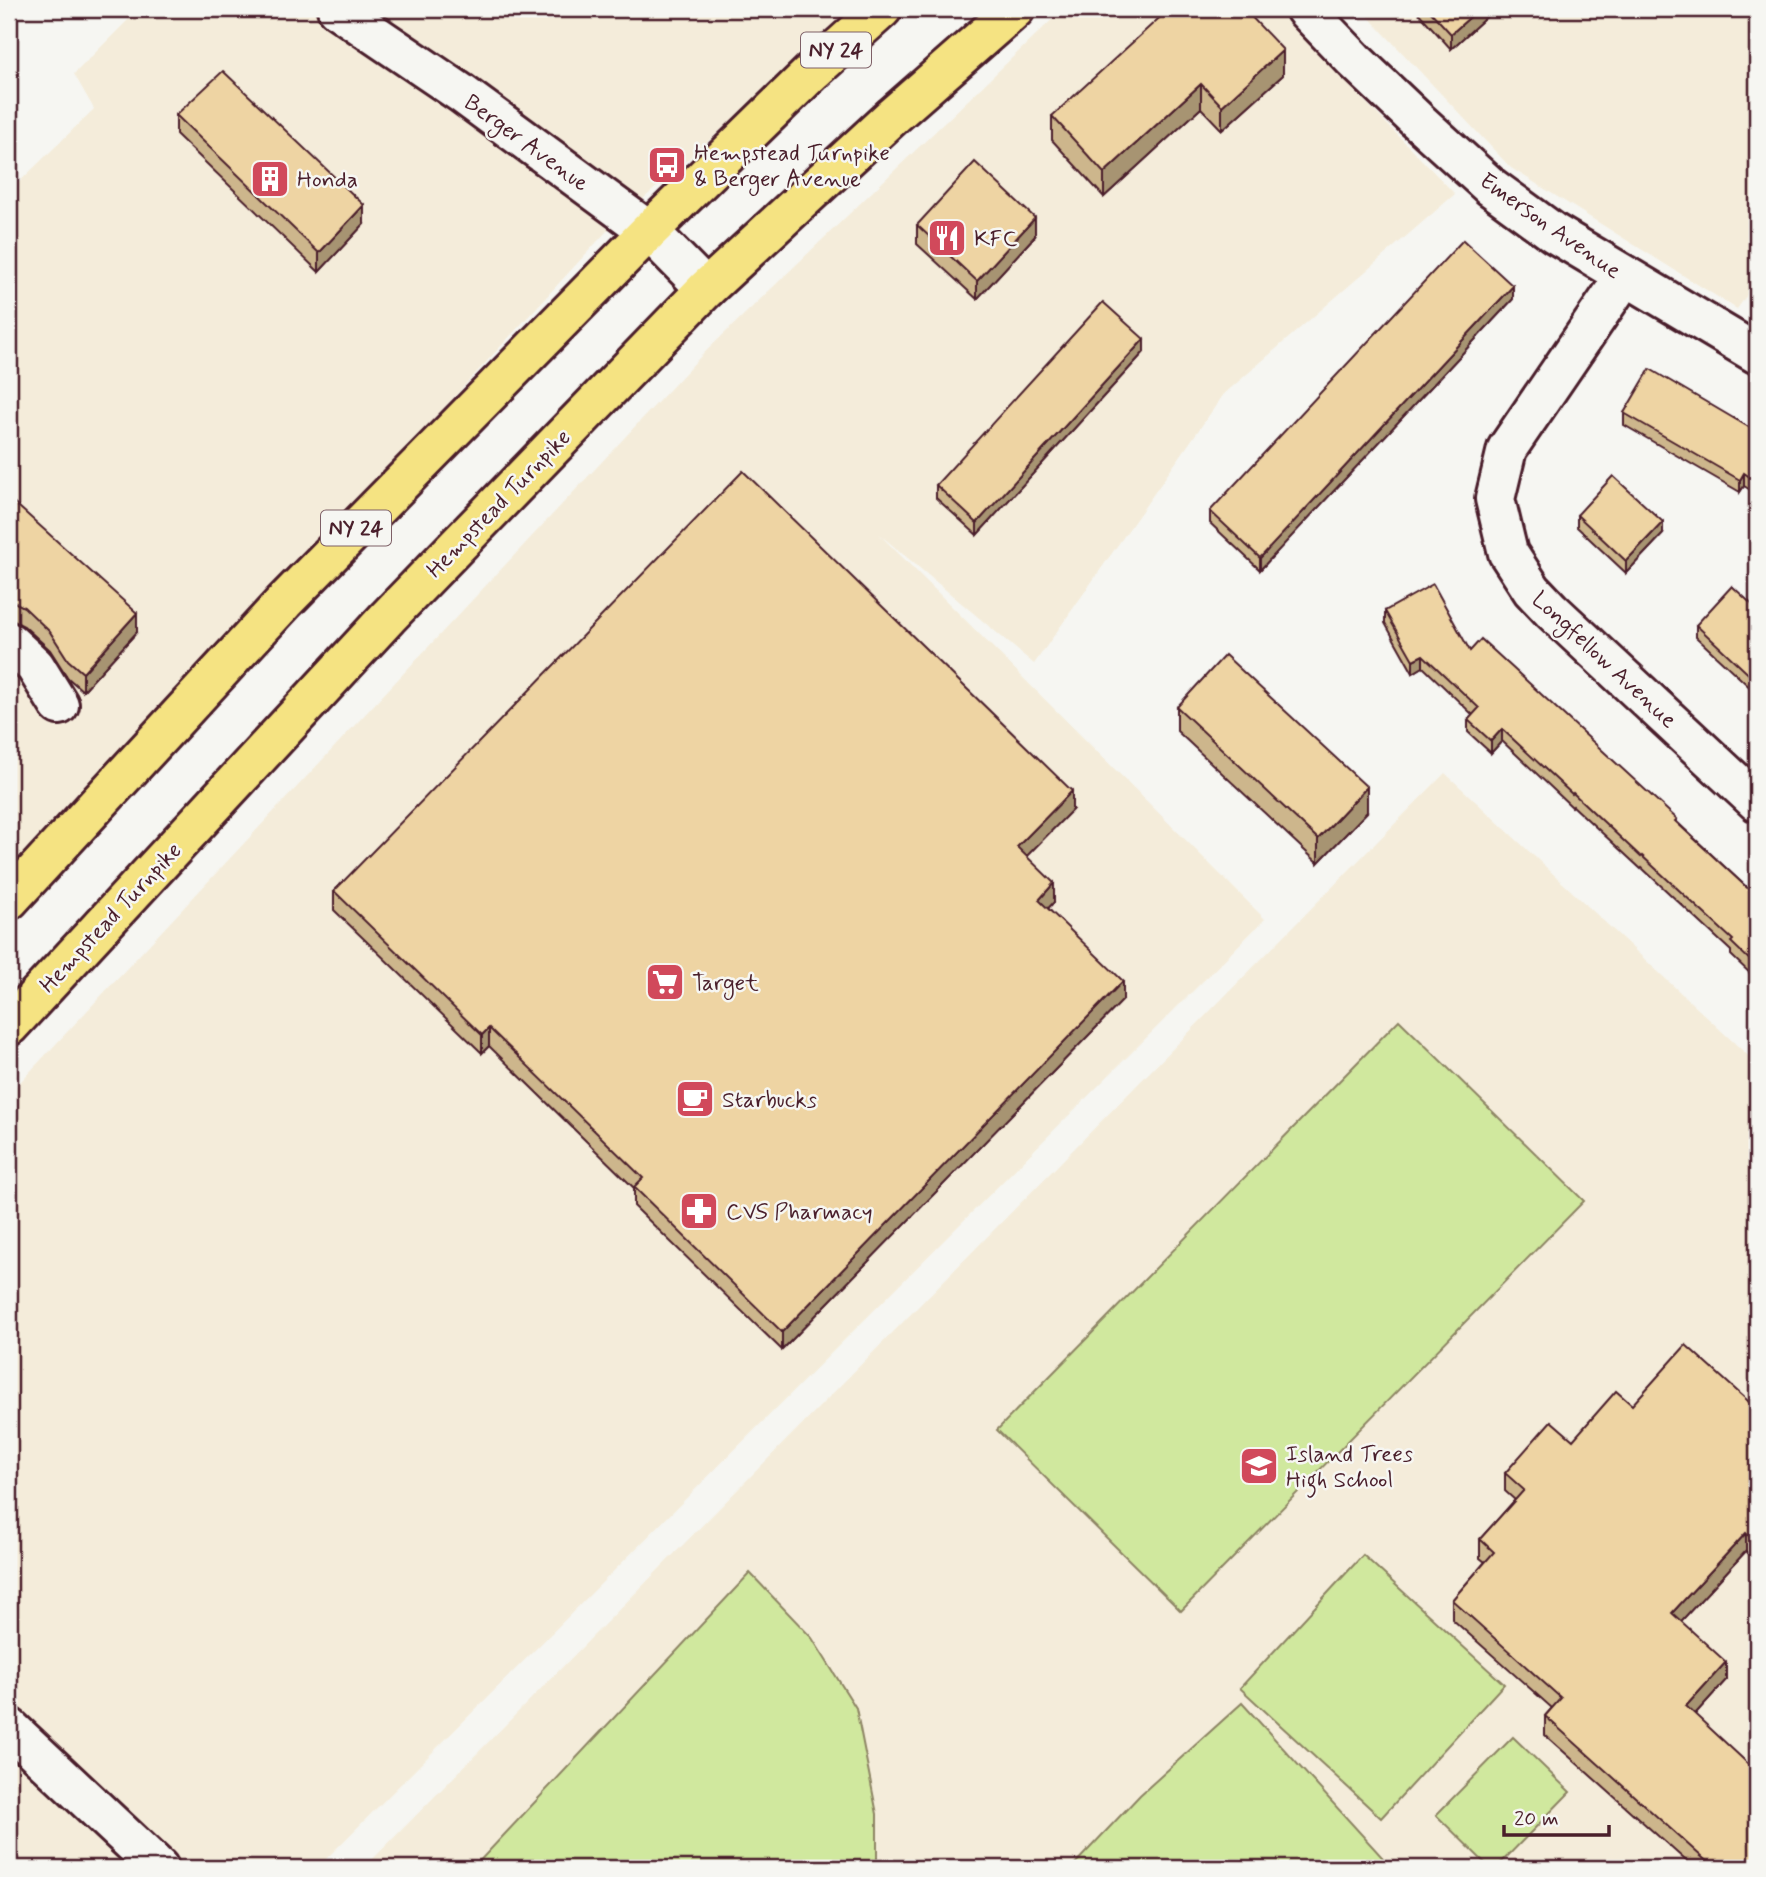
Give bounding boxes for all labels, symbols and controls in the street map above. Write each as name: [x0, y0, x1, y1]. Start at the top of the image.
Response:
road number: NY 24: [801, 32, 871, 68]
street label: Berger Avenue: [456, 88, 594, 201]
place label: Hempstead Turnpike & Berger Avenue: [694, 139, 890, 197]
bus stop icon: Hempstead Turnpike & Berger Avenue: [646, 144, 688, 186]
building icon: Honda: [249, 158, 291, 200]
place label: Honda: [297, 166, 358, 196]
street label: Emerson Avenue: [1473, 167, 1627, 287]
restaurant icon: KFC: [926, 217, 968, 259]
place label: KFC: [974, 225, 1018, 255]
street label: Hempstead Turnpike: [421, 424, 578, 585]
road number: NY 24: [321, 510, 391, 546]
street label: Longfellow Avenue: [1523, 585, 1683, 737]
street label: Hempstead Turnpike: [34, 836, 189, 1000]
supermarket icon: Target: [644, 961, 686, 1003]
place label: Target: [692, 969, 759, 1001]
cafe icon: Starbucks: [674, 1078, 716, 1120]
place label: Starbucks: [722, 1086, 817, 1116]
pharmacy icon: CVS Pharmacy: [678, 1190, 720, 1232]
place label: CVS Pharmacy: [726, 1198, 873, 1228]
place label: Island Trees High School: [1286, 1440, 1413, 1498]
school or university icon: Island Trees High School: [1238, 1445, 1280, 1487]
scale bar: [1504, 1793, 1608, 1837]
text: 20 m: [1514, 1805, 1559, 1833]

